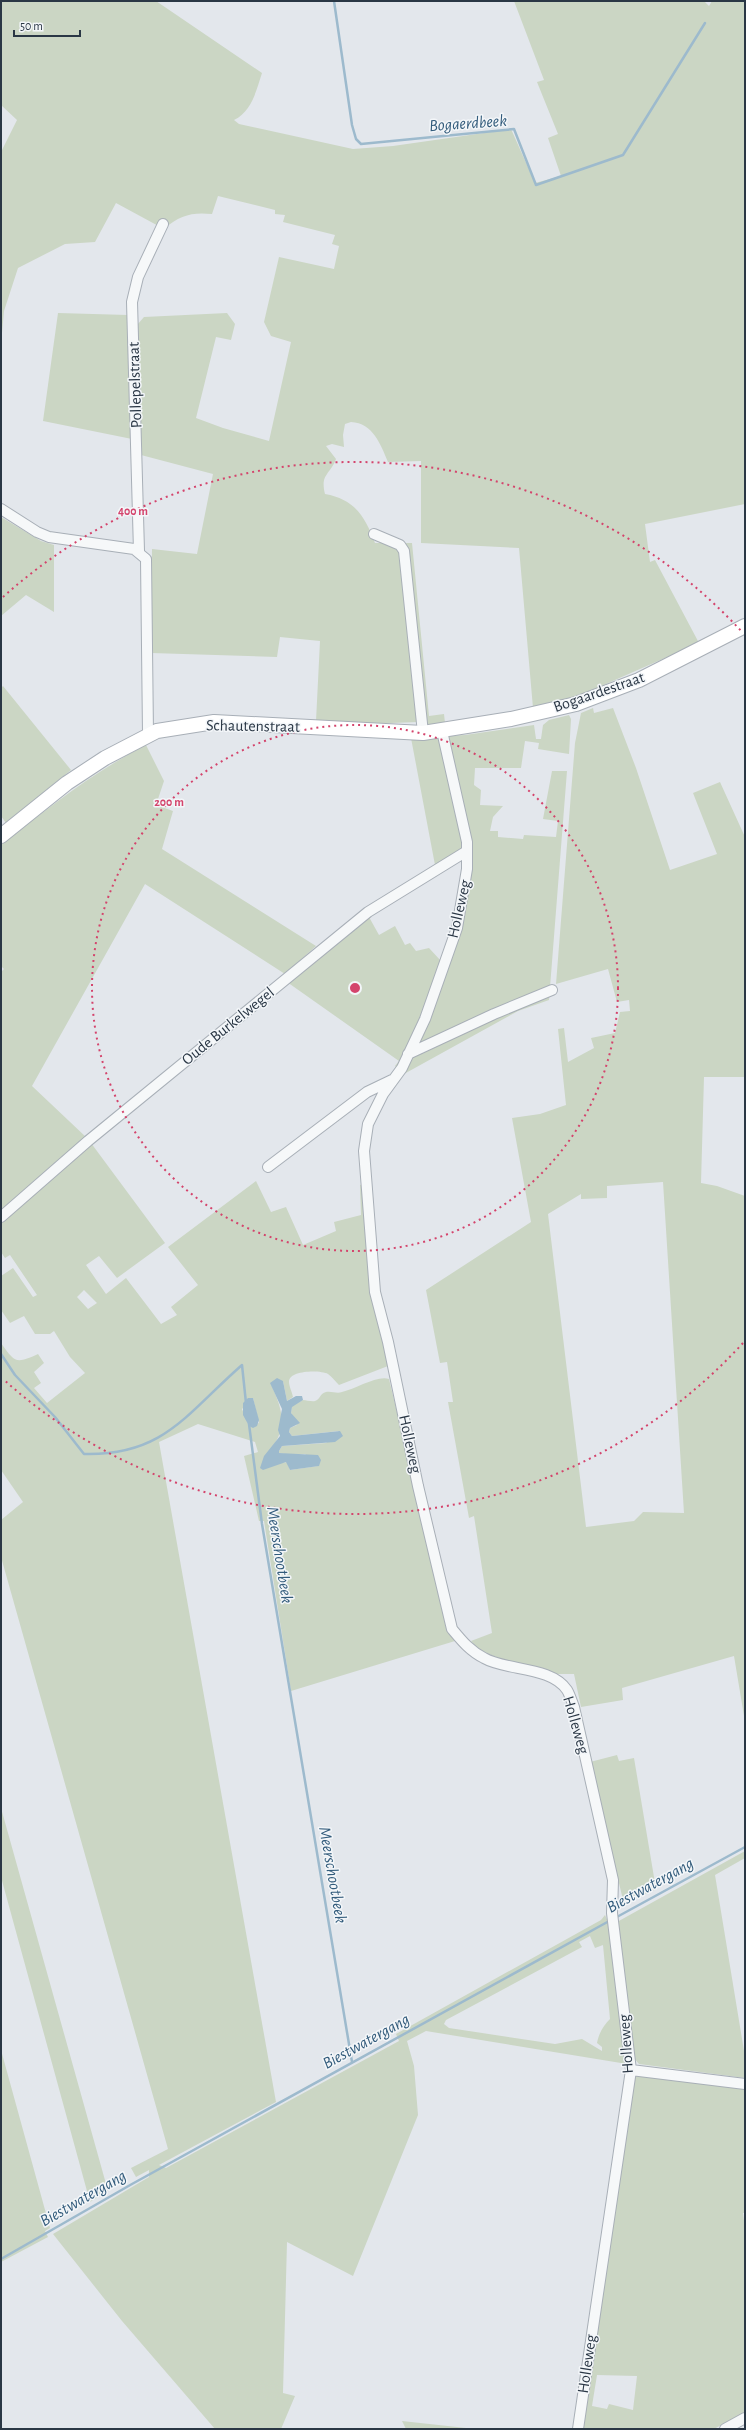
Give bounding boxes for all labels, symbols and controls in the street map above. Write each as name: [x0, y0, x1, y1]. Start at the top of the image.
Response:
scale bar: [14, 12, 80, 38]
text: 50 m: [20, 20, 43, 32]
water label: Bogaerdbeek: [428, 112, 508, 134]
street label: Pollepelstraat: [126, 342, 144, 428]
text: 400 m: [118, 505, 148, 517]
street label: Bogaardestraat: [551, 669, 647, 715]
street label: Schautenstraat: [206, 717, 300, 735]
text: 200 m: [154, 796, 184, 808]
street label: Holleweg: [445, 878, 474, 940]
centre of rings: [348, 981, 362, 995]
street label: Oude Burkelwegel: [179, 984, 277, 1068]
street label: Holleweg: [396, 1413, 424, 1475]
water label: Meerschootbeek: [264, 1505, 296, 1605]
street label: Holleweg: [560, 1694, 592, 1756]
water label: Meerschootbeek: [316, 1825, 350, 1925]
water label: Biestwatergang: [604, 1854, 696, 1916]
water label: Biestwatergang: [320, 2010, 412, 2072]
street label: Holleweg: [616, 2014, 636, 2074]
water label: Biestwatergang: [37, 2167, 129, 2229]
street label: Holleweg: [575, 2333, 599, 2394]

